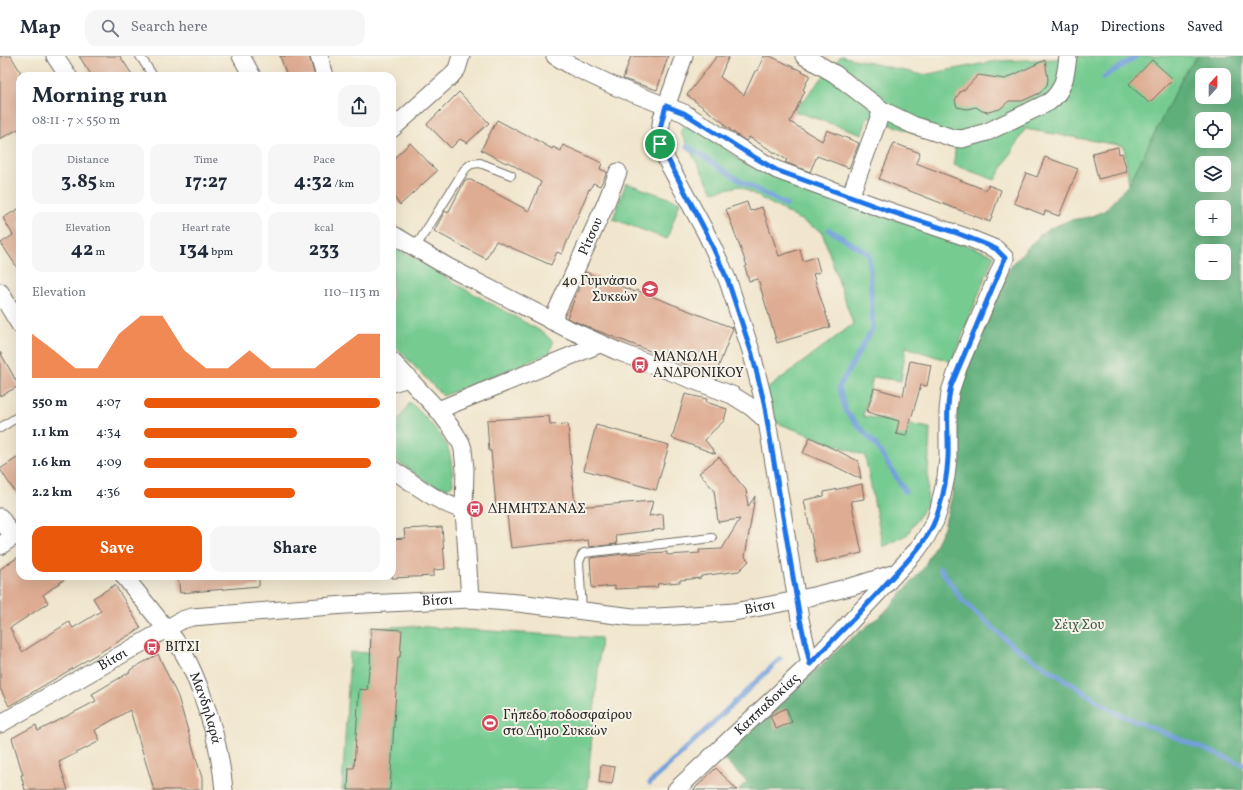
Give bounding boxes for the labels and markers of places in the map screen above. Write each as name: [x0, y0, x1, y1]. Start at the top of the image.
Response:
pin: [643, 127, 677, 161]
place label: 4ο Γυμνάσιο Συκεών: [562, 272, 637, 307]
school or university icon: 4ο Γυμνάσιο Συκεών: [640, 279, 660, 299]
place label: ΜΑΝΩΛΗ ΑΝΔΡΟΝΙΚΟΥ: [653, 348, 744, 383]
bus stop icon: ΜΑΝΩΛΗ ΑΝΔΡΟΝΙΚΟΥ: [630, 355, 650, 375]
bus stop icon: ΔΗΜΗΤΣΑΝΑΣ: [465, 499, 485, 519]
place label: ΔΗΜΗΤΣΑΝΑΣ: [488, 500, 586, 519]
bus stop icon: ΒΙΤΣΙ: [142, 637, 162, 657]
place label: ΒΙΤΣΙ: [165, 638, 200, 657]
place label: Γήπεδο ποδοσφαίρου στο Δήμο Συκεών: [503, 706, 632, 741]
sports icon: Γήπεδο ποδοσφαίρου στο Δήμο Συκεών: [480, 713, 500, 733]

